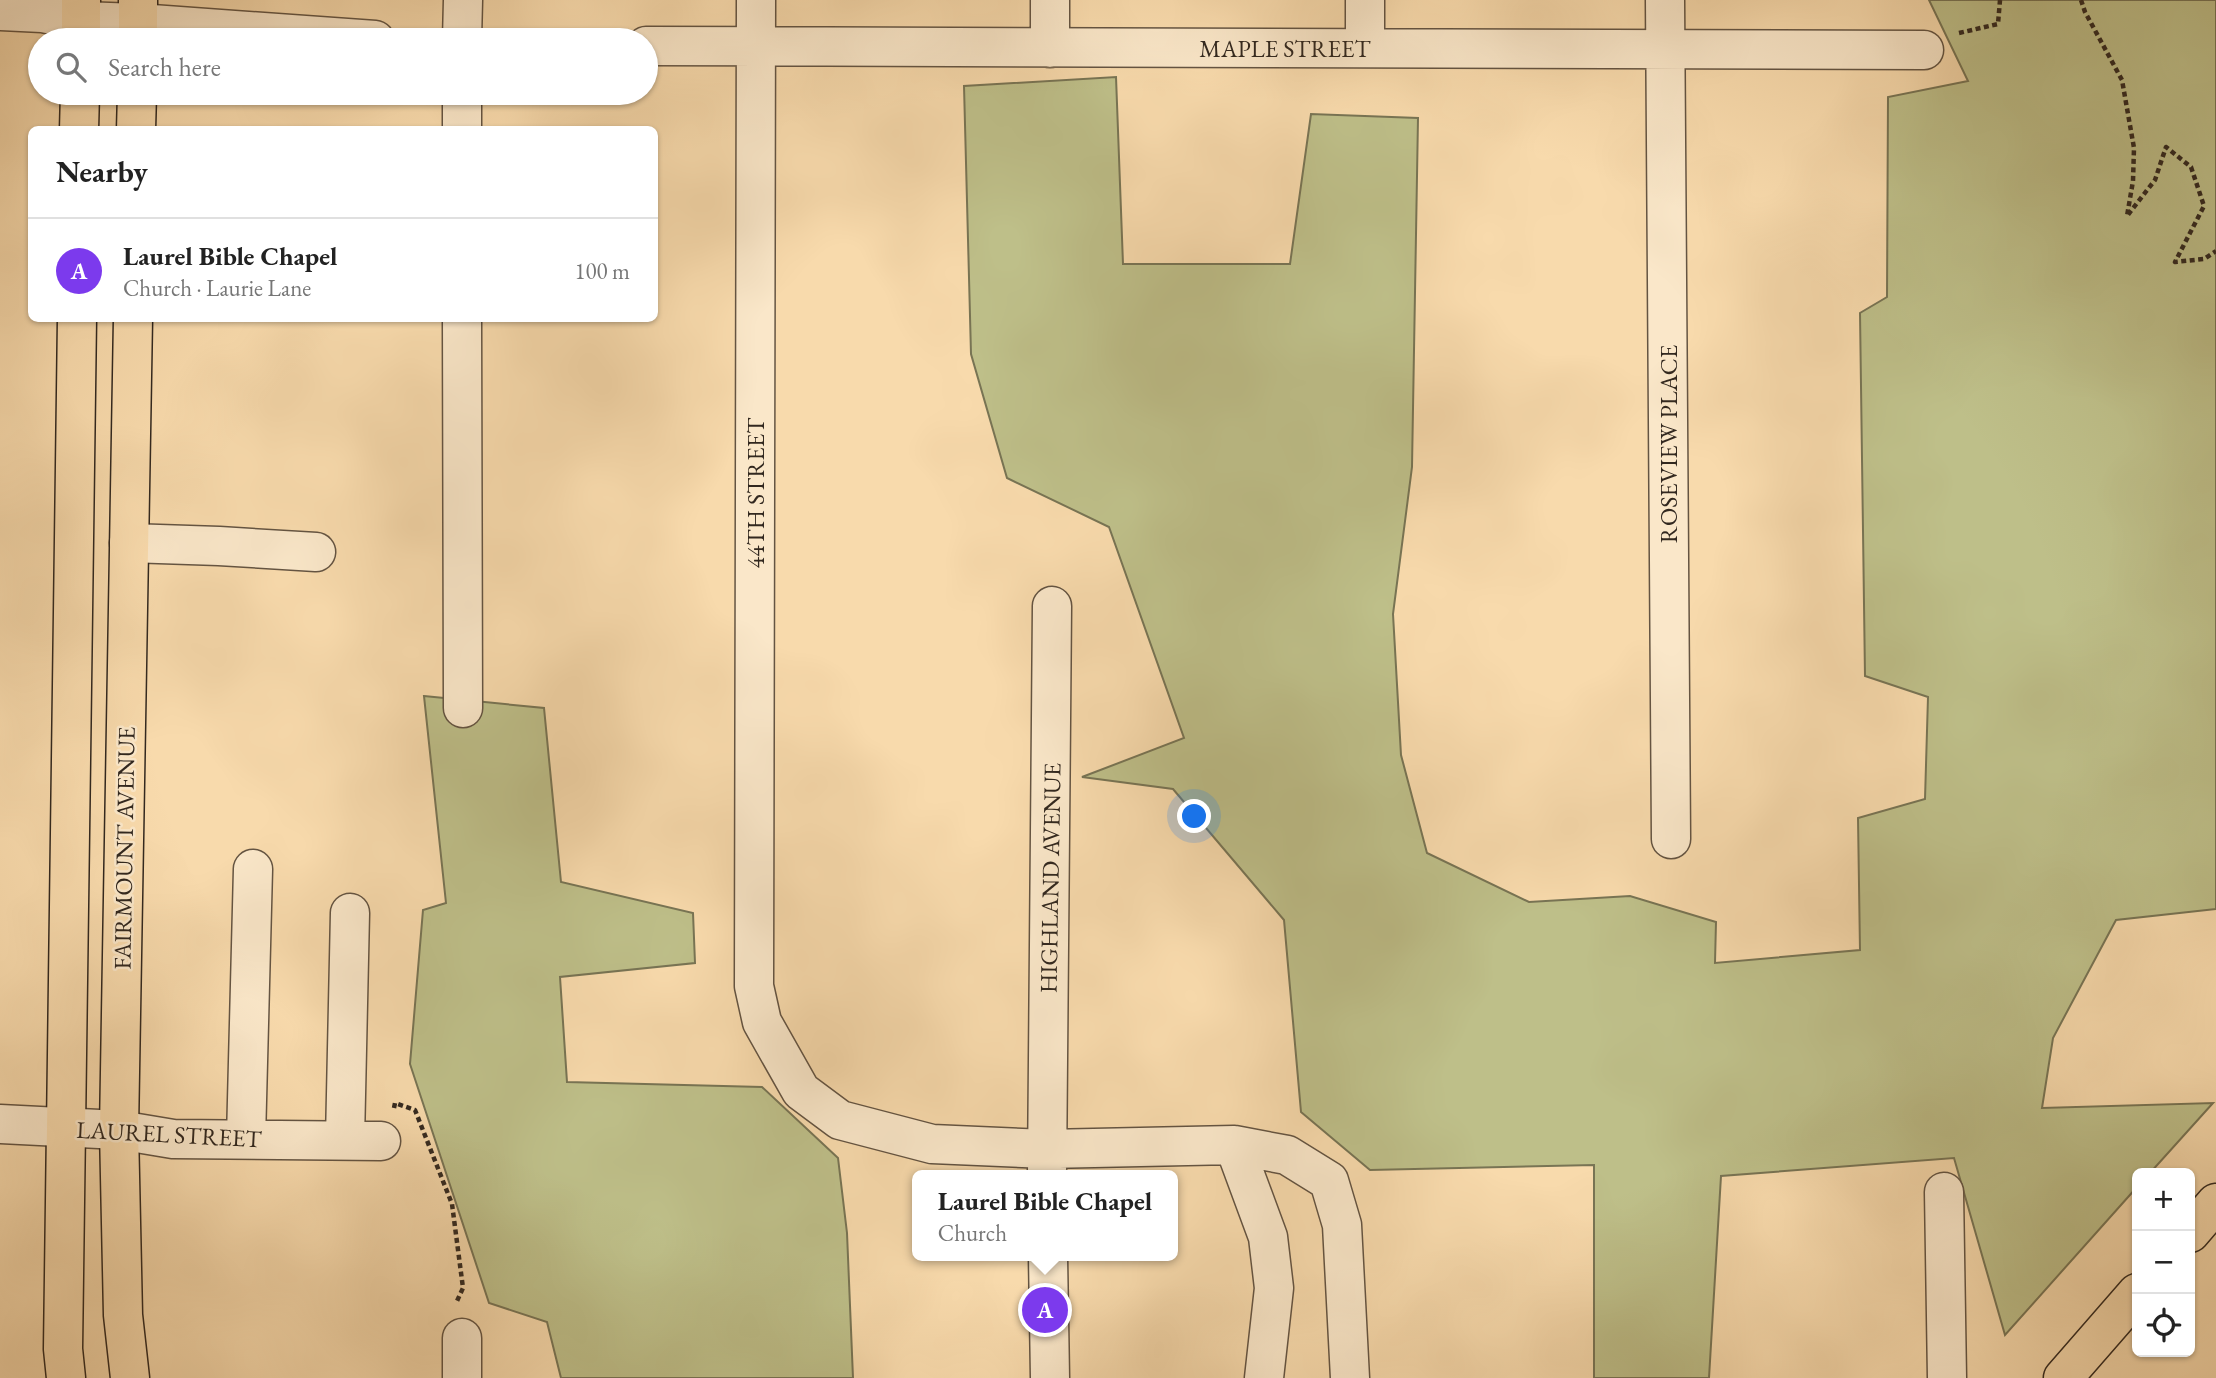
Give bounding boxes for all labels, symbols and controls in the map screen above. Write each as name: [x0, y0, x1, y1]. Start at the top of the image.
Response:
search box: [28, 28, 658, 105]
street label: MAPLE STREET: [1199, 33, 1372, 64]
icon: search: [52, 48, 90, 86]
text: Search here: [108, 50, 221, 84]
text: Nearby: [56, 152, 148, 191]
text: Laurel Bible Chapel: [123, 239, 337, 273]
text: A: [71, 256, 87, 286]
text: 100 m: [574, 256, 630, 286]
text: Church · Laurie Lane: [123, 273, 311, 303]
street label: ROSEVIEW PLACE: [1653, 345, 1684, 543]
street label: 44TH STREET: [740, 417, 771, 568]
street label: FAIRMOUNT AVENUE: [106, 726, 142, 970]
street label: HIGHLAND AVENUE: [1032, 763, 1068, 993]
your location: [1177, 799, 1211, 833]
street label: LAUREL STREET: [76, 1114, 263, 1154]
map controls: [2132, 1168, 2195, 1357]
button: +: [2132, 1168, 2195, 1231]
popup: [912, 1170, 1178, 1261]
text: Laurel Bible Chapel: [938, 1184, 1152, 1218]
text: Church: [938, 1218, 1007, 1248]
button: −: [2132, 1231, 2195, 1294]
pin: A: [1022, 1284, 1068, 1336]
button: locate: [2132, 1294, 2195, 1357]

